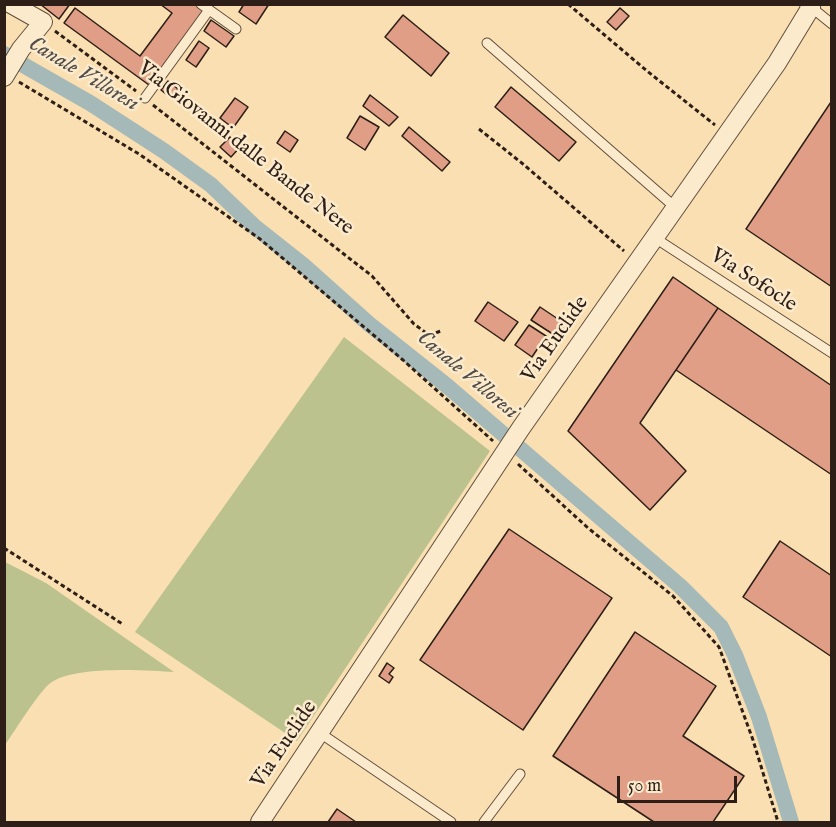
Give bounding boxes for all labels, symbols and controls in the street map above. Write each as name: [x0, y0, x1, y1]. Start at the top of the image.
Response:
water label: Canale Villoresi: [23, 32, 143, 118]
street label: Via Giovanni dalle Bande Nere: [132, 57, 358, 241]
street label: Via Sofocle: [705, 244, 801, 318]
street label: Via Euclide: [517, 292, 595, 388]
water label: Canale Villoresi: [411, 326, 523, 426]
street label: Via Euclide: [247, 697, 323, 793]
scale bar: [620, 764, 740, 802]
text: 50 m: [628, 775, 661, 798]

